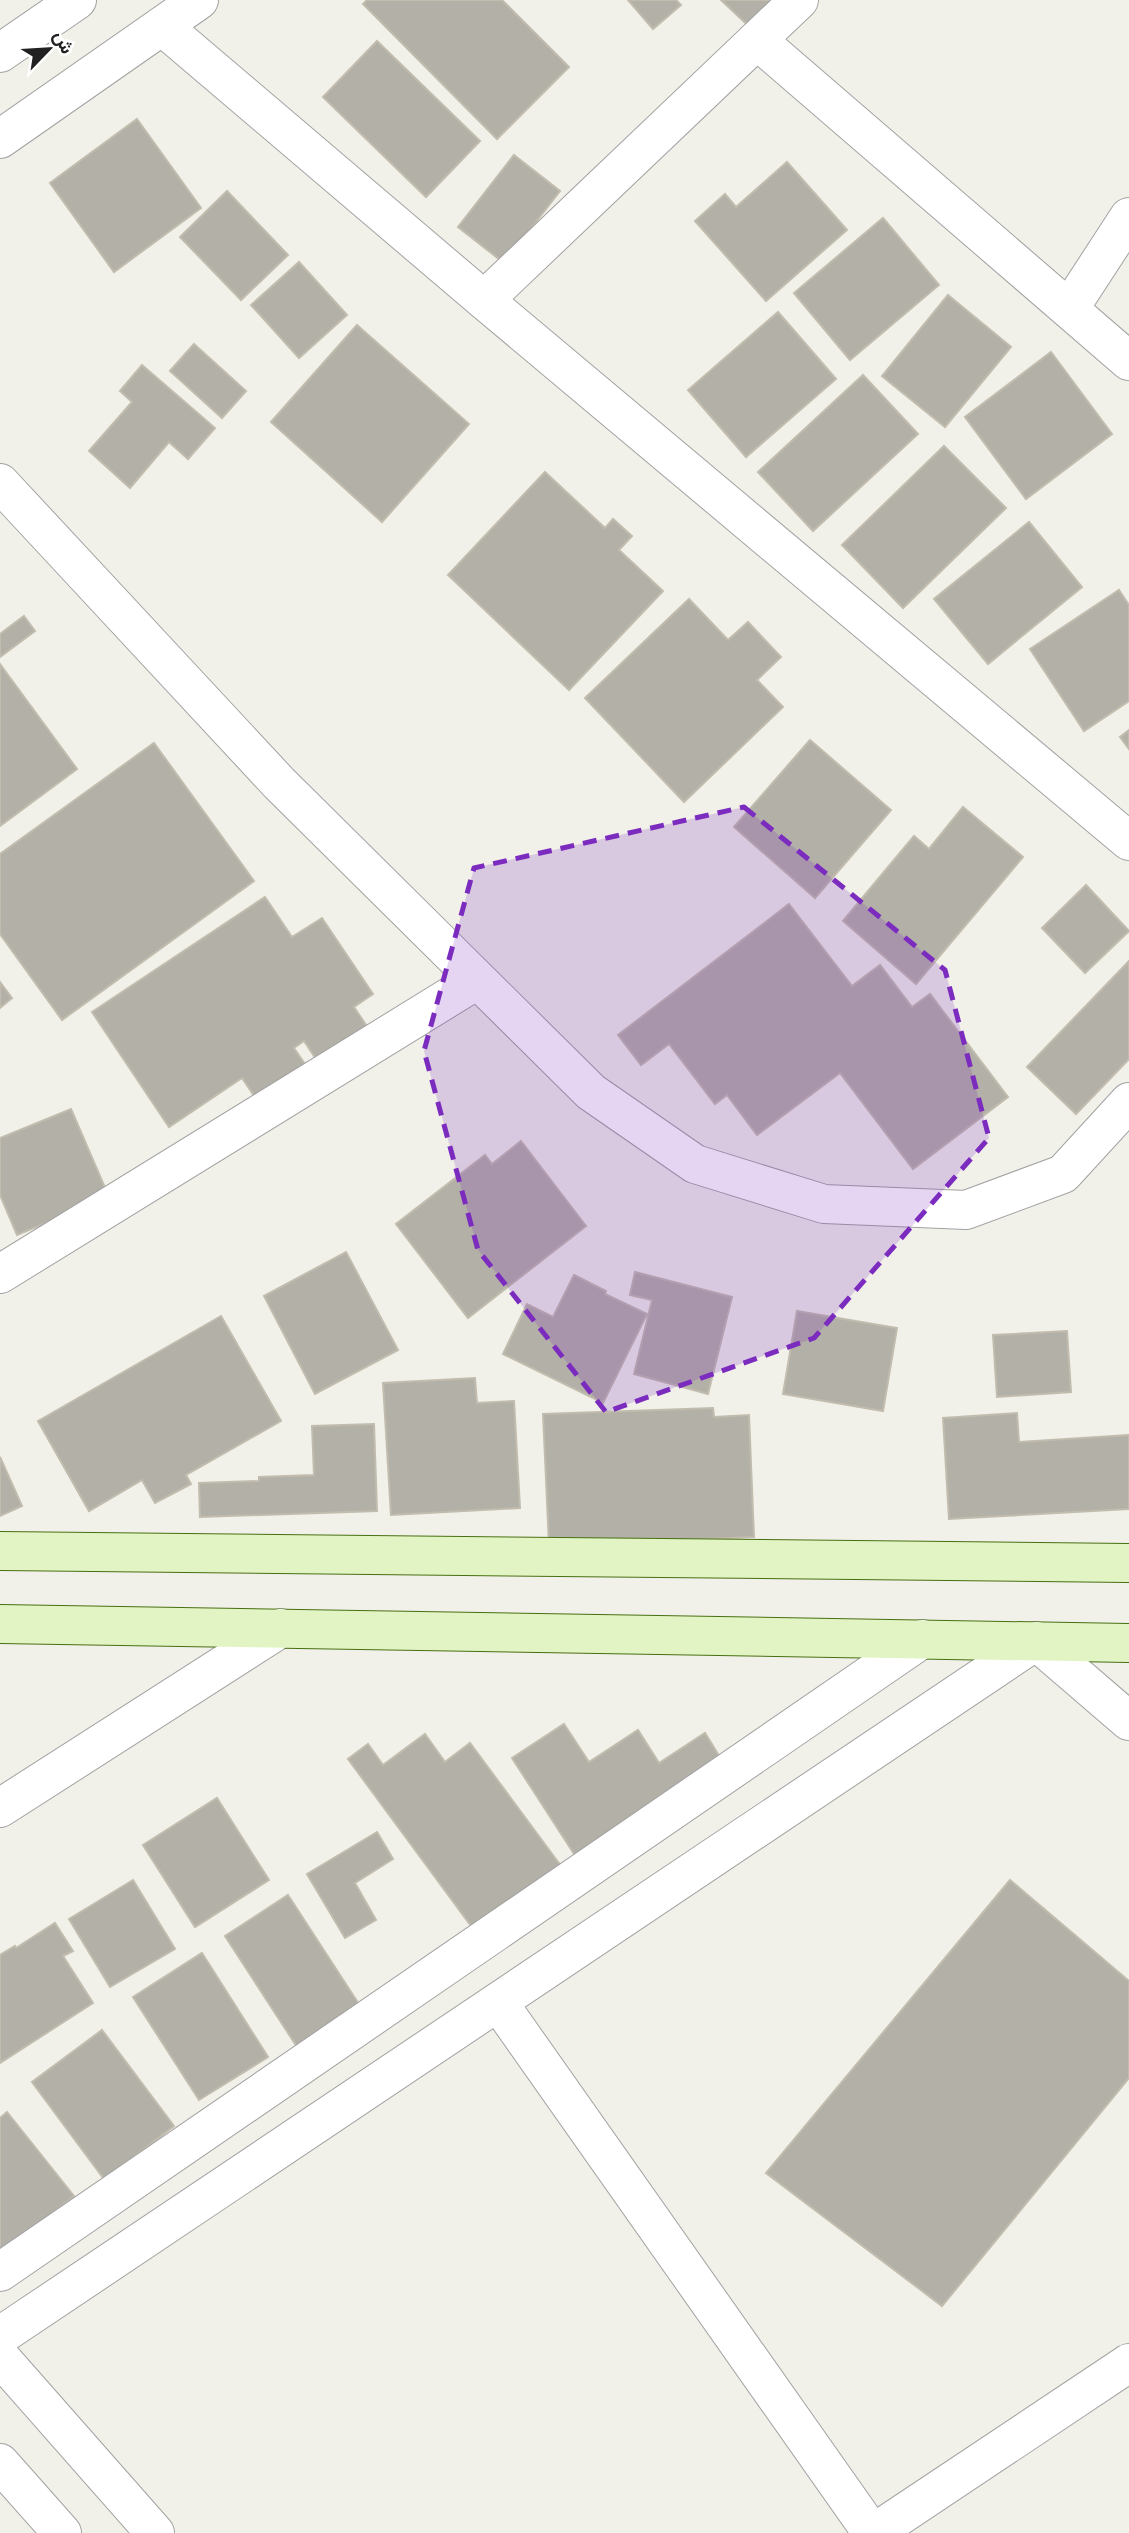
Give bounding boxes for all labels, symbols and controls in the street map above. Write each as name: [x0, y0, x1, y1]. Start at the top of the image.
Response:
north arrow: [14, 14, 84, 84]
text: ش: [49, 27, 79, 57]

